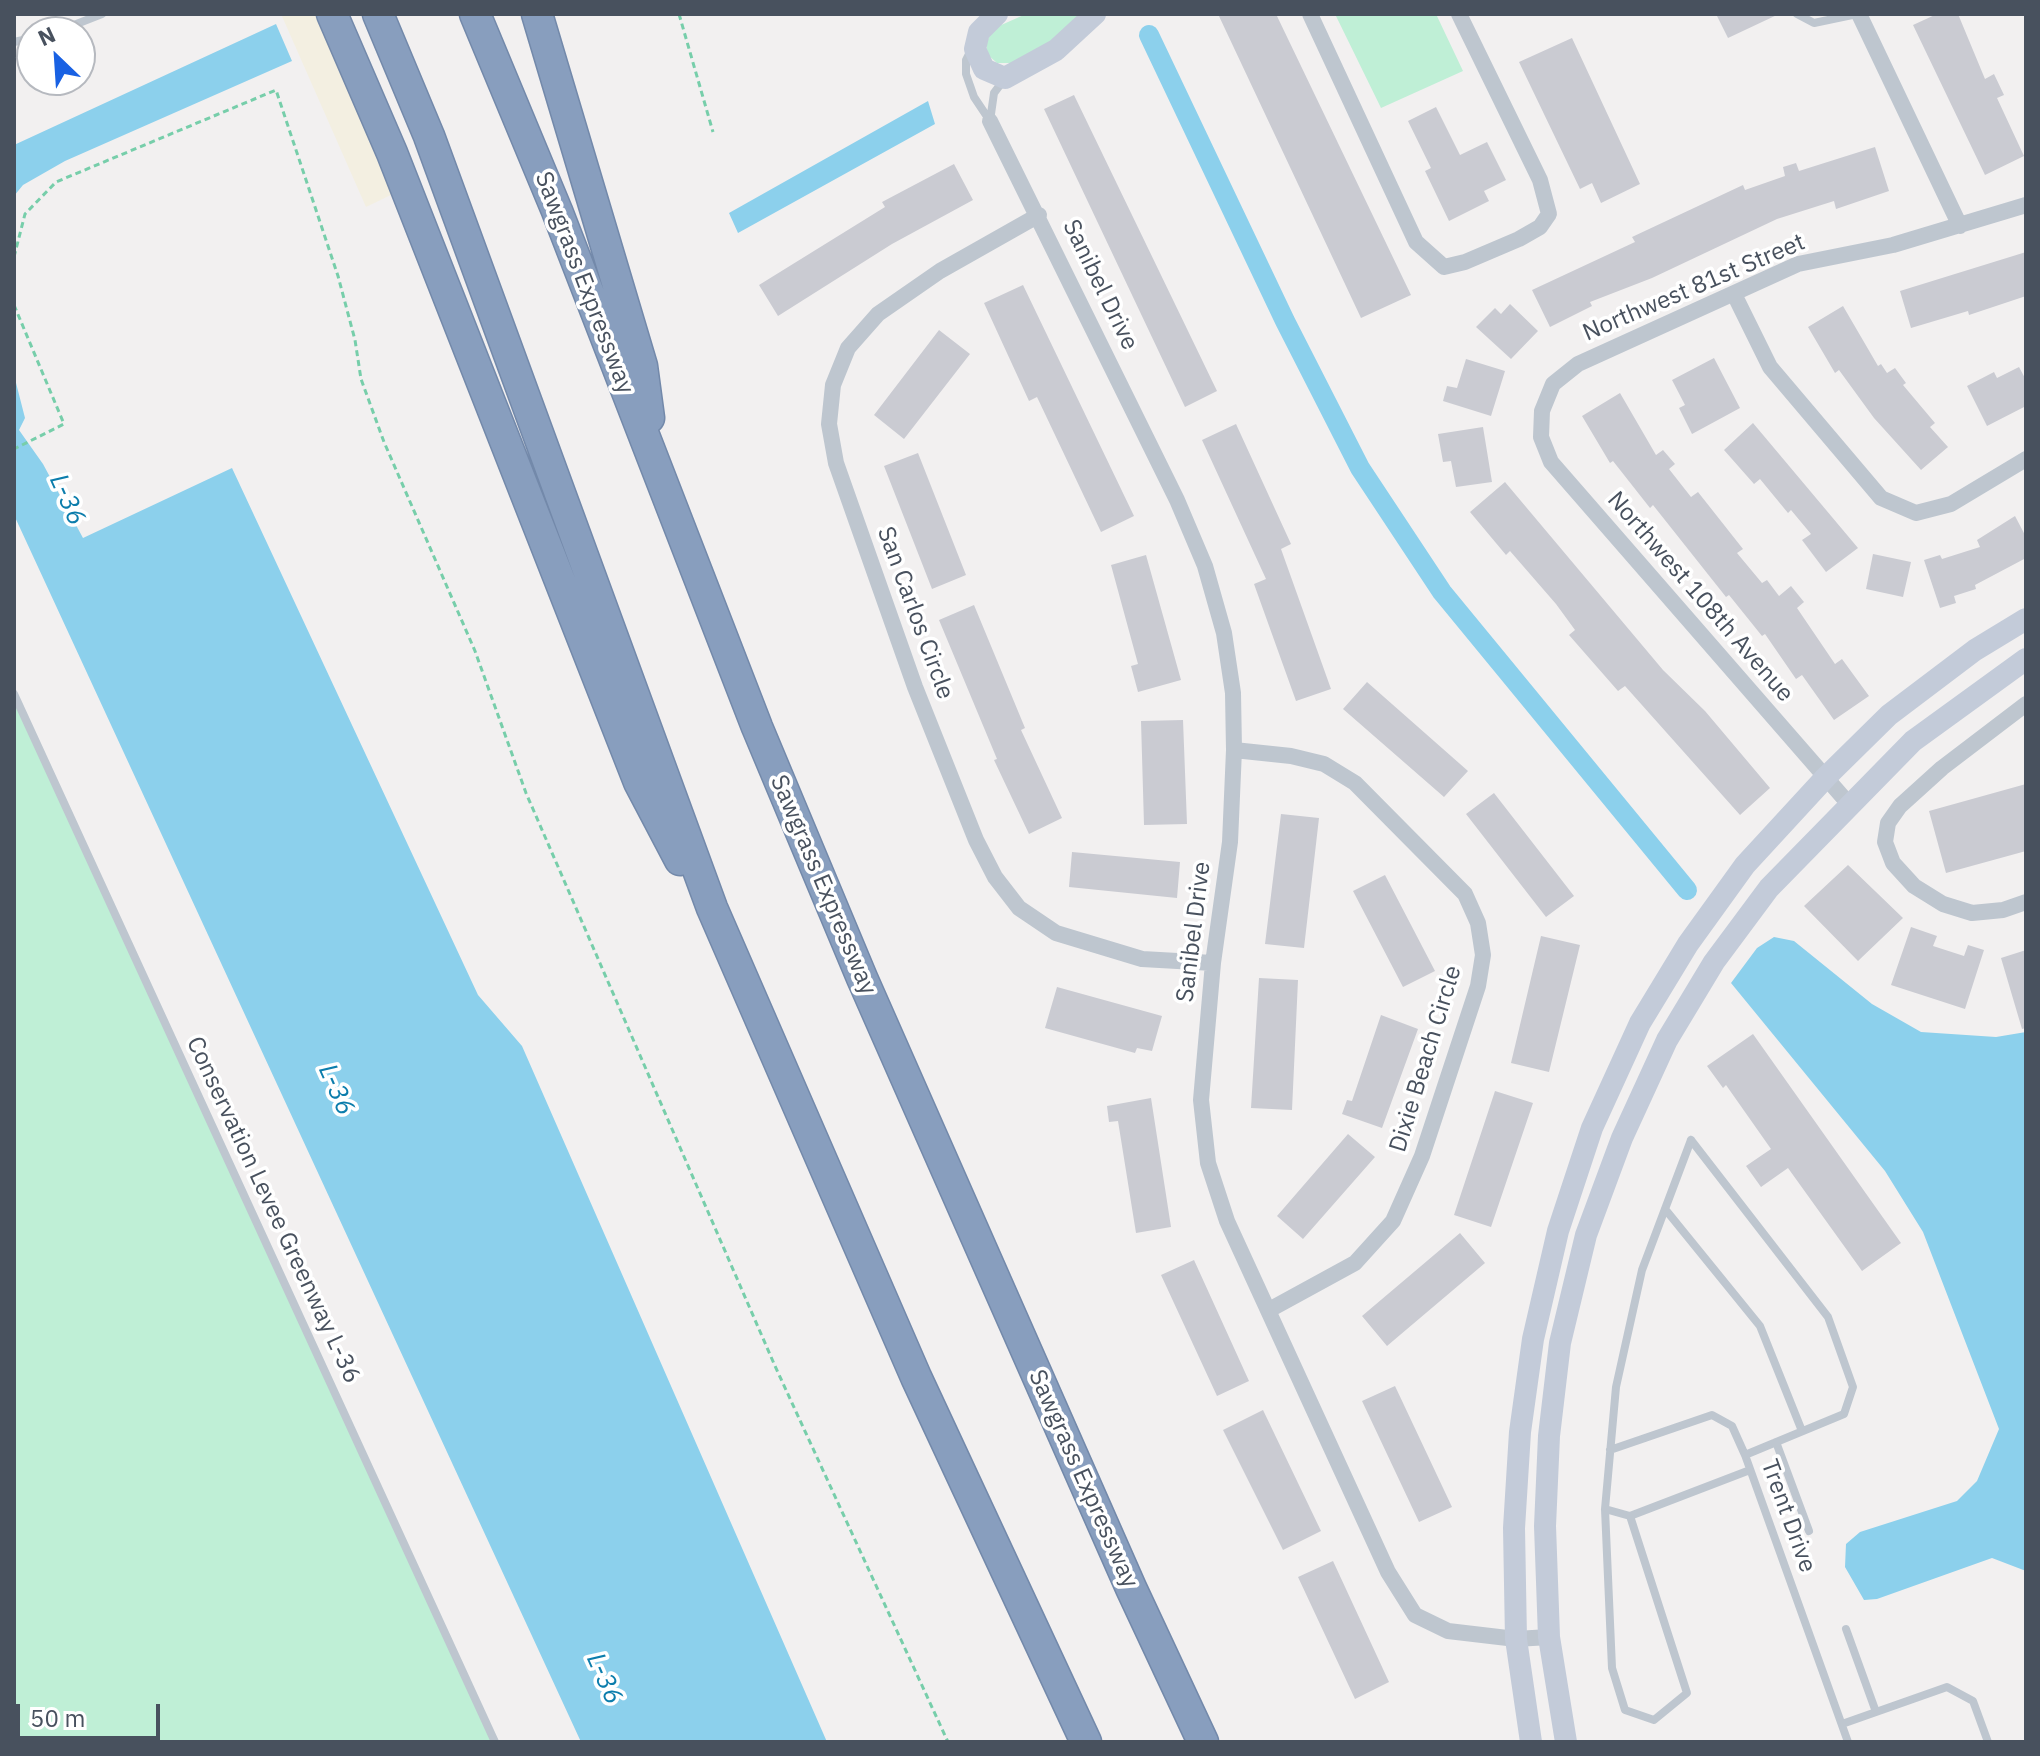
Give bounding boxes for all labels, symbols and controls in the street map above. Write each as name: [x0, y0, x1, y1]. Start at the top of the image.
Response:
north arrow: [16, 16, 96, 96]
text: N: [33, 19, 60, 52]
street label: Sawgrass Expressway: [528, 168, 640, 398]
street label: Sanibel Drive: [1056, 215, 1144, 355]
street label: Northwest 81st Street: [1579, 228, 1809, 348]
water label: L-36: [42, 469, 92, 531]
street label: Northwest 108th Avenue: [1601, 486, 1799, 708]
street label: San Carlos Circle: [870, 523, 960, 703]
street label: Sawgrass Expressway: [764, 771, 882, 999]
street label: Sanibel Drive: [1171, 860, 1217, 1004]
street label: Dixie Beach Circle: [1384, 962, 1468, 1156]
street label: Conservation Levee Greenway L-36: [180, 1032, 366, 1388]
water label: L-36: [311, 1059, 361, 1121]
street label: Sawgrass Expressway: [1022, 1366, 1144, 1592]
street label: Trent Drive: [1754, 1456, 1822, 1576]
water label: L-36: [579, 1648, 629, 1710]
scale bar: [20, 1688, 164, 1738]
text: 50 m: [30, 1702, 85, 1734]

